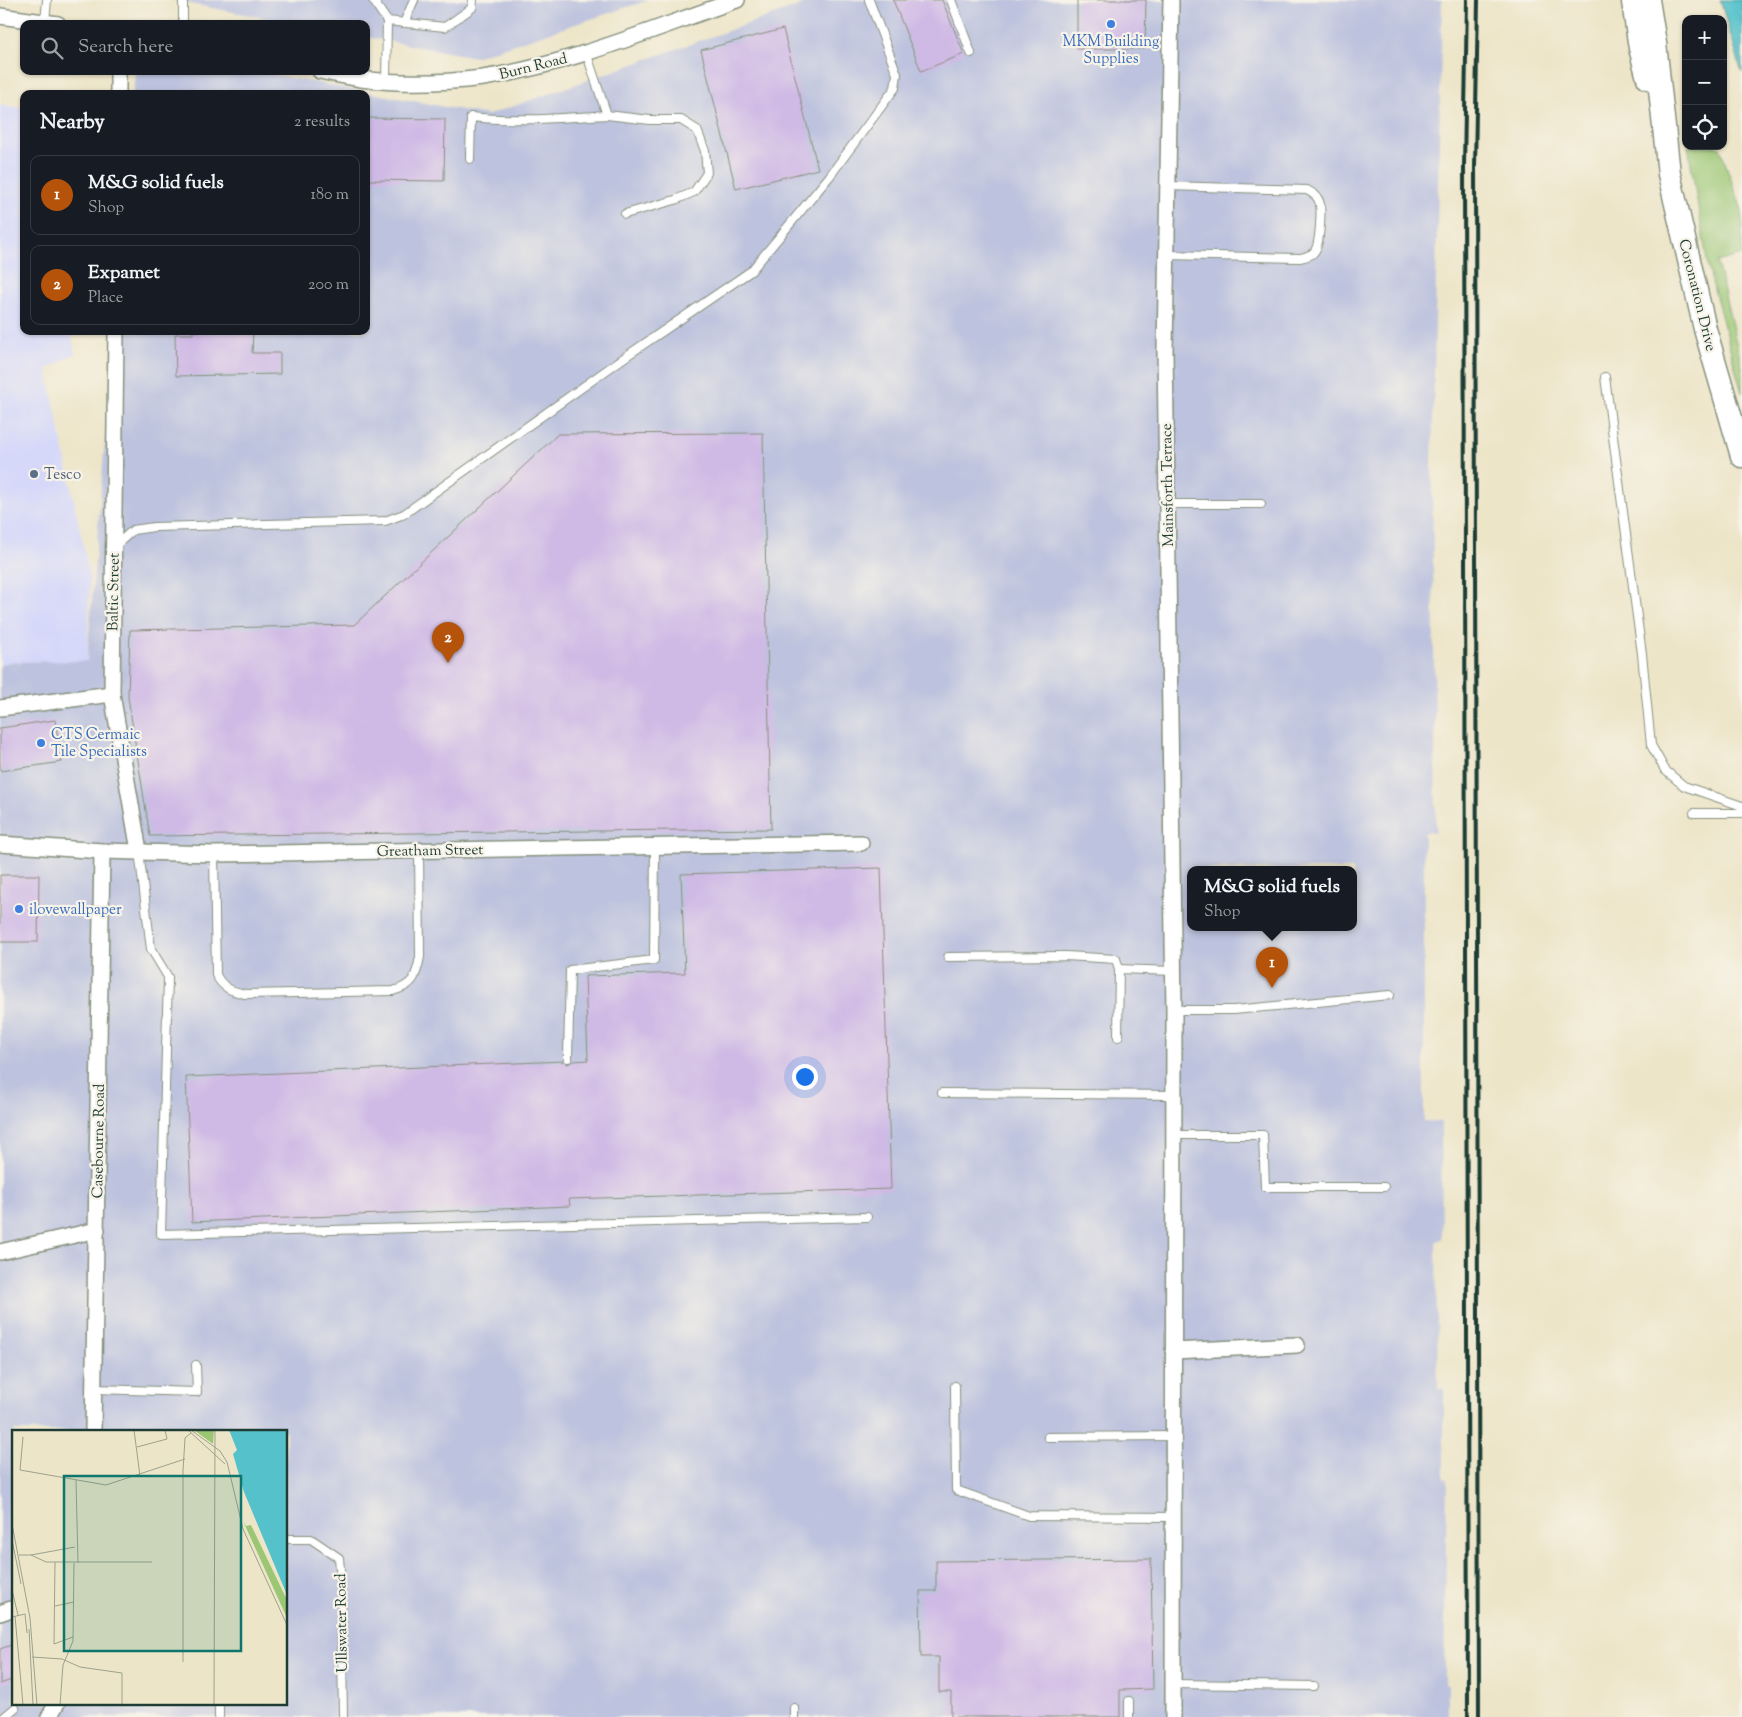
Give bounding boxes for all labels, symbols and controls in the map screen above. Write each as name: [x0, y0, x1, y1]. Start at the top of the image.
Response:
map controls: [1682, 15, 1727, 150]
button: +: [1682, 15, 1727, 60]
marker: MKM Building Supplies: [1105, 18, 1117, 30]
search box: [20, 20, 370, 75]
place label: MKM Building Supplies: [1063, 32, 1159, 70]
icon: search: [38, 34, 66, 62]
text: Search here: [78, 34, 173, 61]
street label: Burn Road: [497, 49, 570, 86]
button: −: [1682, 60, 1727, 105]
button: locate: [1682, 105, 1727, 150]
text: Nearby: [40, 108, 105, 138]
text: 2 results: [294, 111, 350, 134]
text: M&G solid fuels: [88, 170, 224, 197]
text: 1: [54, 184, 60, 207]
text: 180 m: [310, 184, 349, 207]
text: Shop: [88, 197, 124, 220]
street label: Coronation Drive: [1672, 237, 1721, 354]
text: Expamet: [88, 260, 160, 287]
text: 2: [53, 274, 61, 297]
text: 200 m: [308, 274, 349, 297]
text: Place: [88, 287, 123, 310]
street label: Mainsforth Terrace: [1157, 423, 1180, 547]
place label: Tesco: [44, 465, 81, 486]
marker: Tesco: [28, 468, 40, 480]
street label: Baltic Street: [103, 553, 126, 631]
pin: 2: [432, 622, 464, 663]
place label: CTS Cermaic Tile Specialists: [51, 725, 147, 763]
marker: CTS Cermaic Tile Specialists: [35, 737, 47, 749]
street label: Greatham Street: [376, 840, 484, 863]
popup: [1187, 866, 1357, 931]
text: M&G solid fuels: [1204, 874, 1340, 901]
place label: ilovewallpaper: [29, 900, 122, 921]
text: Shop: [1204, 901, 1240, 924]
marker: ilovewallpaper: [13, 903, 25, 915]
pin: 1: [1256, 947, 1288, 988]
your location: [792, 1064, 818, 1090]
street label: Casebourne Road: [88, 1083, 111, 1199]
inset map: [12, 1430, 288, 1704]
street label: Ullswater Road: [331, 1573, 354, 1673]

